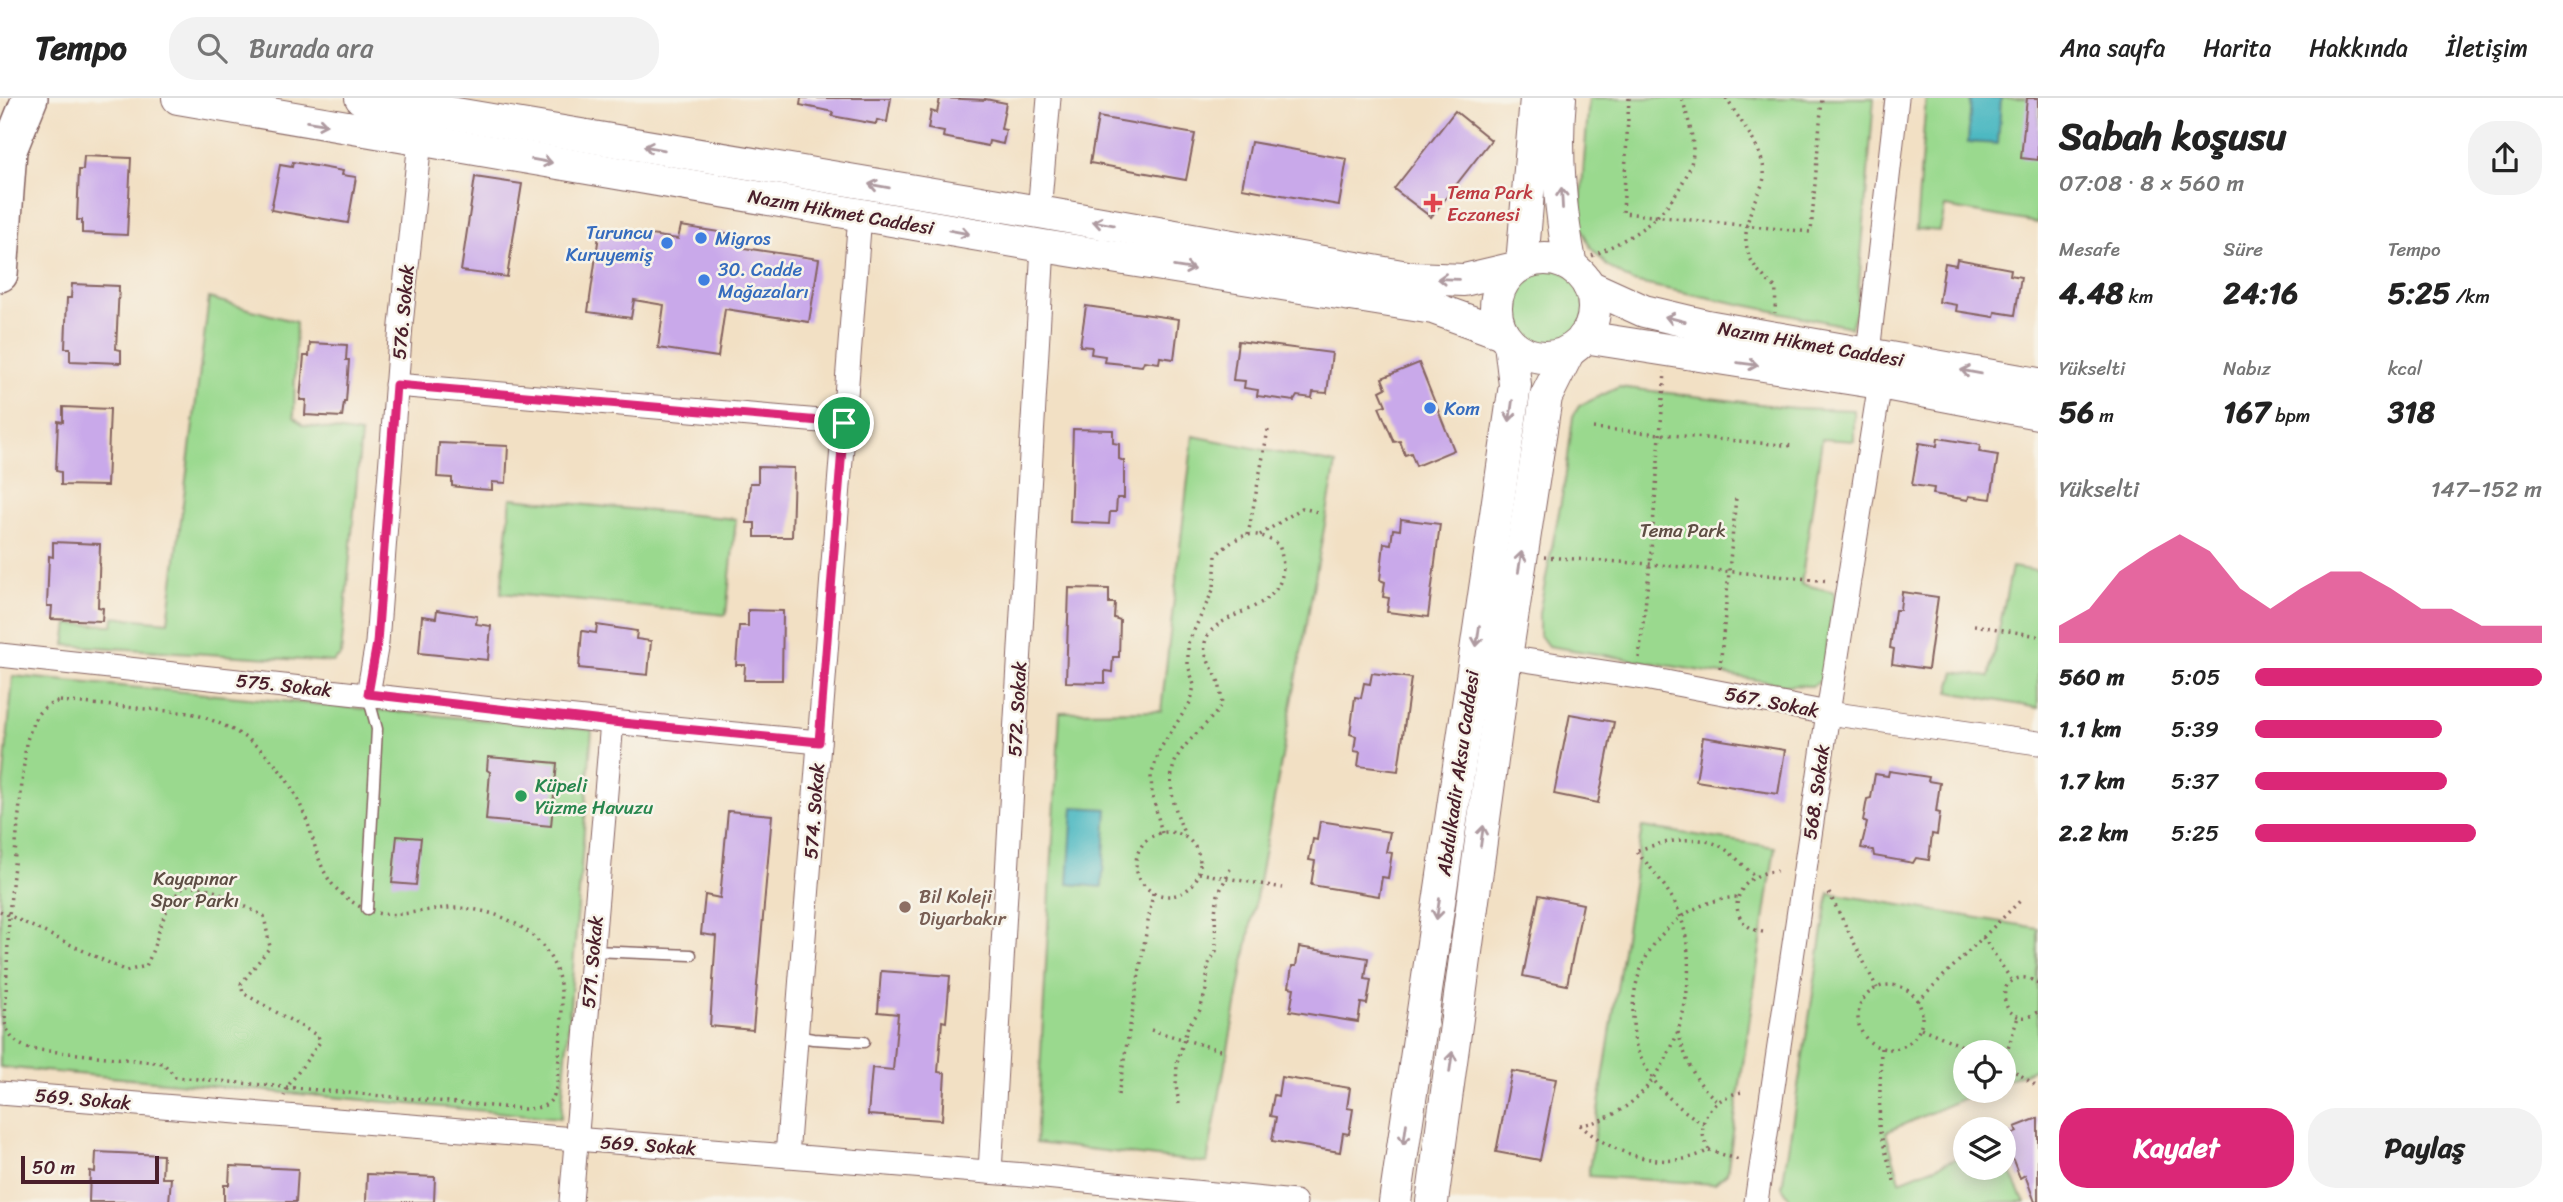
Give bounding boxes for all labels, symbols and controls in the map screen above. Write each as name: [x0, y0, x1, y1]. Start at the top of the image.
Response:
search box: [169, 17, 659, 80]
text: Tempo: [35, 19, 127, 77]
text: Burada ara: [249, 25, 373, 71]
text: Ana sayfa: [2060, 27, 2165, 69]
text: Harita: [2203, 27, 2271, 69]
text: Hakkında: [2309, 27, 2408, 69]
text: İletişim: [2446, 27, 2528, 69]
icon: search: [193, 29, 231, 67]
text: Sabah koşusu: [2059, 103, 2286, 170]
one-way arrow: [305, 117, 328, 130]
button: share: [2468, 121, 2542, 195]
one-way arrow: [644, 141, 666, 154]
one-way arrow: [530, 155, 553, 168]
text: 07:08 · 8 × 560 m: [2059, 163, 2244, 204]
place label: Tema Park Eczanesi: [1447, 176, 1533, 231]
street label: Nazım Hikmet Caddesi: [746, 179, 937, 245]
one-way arrow: [868, 179, 891, 192]
one-way arrow: [1556, 187, 1569, 210]
marker: Tema Park Eczanesi: [1425, 195, 1441, 211]
place label: Turuncu Kuruyemiş: [566, 216, 653, 271]
one-way arrow: [1092, 216, 1115, 229]
place label: Migros: [715, 222, 771, 255]
one-way arrow: [947, 226, 970, 239]
marker: Migros: [693, 230, 709, 246]
text: Mesafe: [2059, 233, 2120, 266]
text: Süre: [2223, 233, 2263, 266]
text: Tempo: [2388, 233, 2441, 266]
marker: Turuncu Kuruyemiş: [659, 235, 675, 251]
place label: 30. Cadde Mağazaları: [718, 253, 809, 308]
one-way arrow: [1172, 262, 1195, 275]
street label: 576. Sokak: [382, 263, 424, 361]
text: 4.48: [2059, 266, 2124, 320]
text: 24:16: [2223, 266, 2298, 320]
text: 5:25: [2388, 266, 2451, 320]
marker: 30. Cadde Mağazaları: [696, 272, 712, 288]
one-way arrow: [1437, 273, 1460, 286]
text: km: [2124, 280, 2153, 313]
text: /km: [2451, 280, 2490, 313]
one-way arrow: [1664, 311, 1687, 325]
street label: Nazım Hikmet Caddesi: [1716, 311, 1907, 377]
text: Yükselti: [2059, 352, 2125, 385]
text: Nabız: [2223, 352, 2271, 385]
text: kcal: [2388, 352, 2422, 385]
one-way arrow: [1736, 357, 1759, 370]
one-way arrow: [1960, 365, 1983, 378]
text: 56: [2059, 385, 2094, 439]
text: 167: [2223, 385, 2270, 439]
text: 318: [2388, 385, 2435, 439]
place label: Kom: [1444, 392, 1480, 425]
pin: [814, 393, 874, 453]
one-way arrow: [1505, 399, 1518, 422]
text: m: [2094, 399, 2114, 432]
text: bpm: [2270, 399, 2310, 432]
marker: Kom: [1422, 400, 1438, 416]
icon: arrive: [825, 404, 863, 442]
text: Yükselti: [2059, 469, 2139, 510]
text: 147–152 m: [2431, 469, 2542, 510]
park label: Tema Park: [1640, 514, 1726, 547]
one-way arrow: [1514, 551, 1527, 574]
one-way arrow: [1472, 624, 1485, 647]
text: 560 m: [2059, 657, 2124, 698]
text: 5:05: [2171, 657, 2221, 698]
street label: 572. Sokak: [998, 660, 1036, 758]
street label: 575. Sokak: [235, 664, 333, 706]
street label: Abdulkadir Aksu Caddesi: [1427, 667, 1489, 879]
street label: 567. Sokak: [1722, 677, 1822, 727]
text: 1.1 km: [2059, 709, 2122, 750]
text: 5:39: [2171, 709, 2219, 750]
street label: 568. Sokak: [1793, 742, 1839, 842]
text: 1.7 km: [2059, 761, 2125, 802]
text: 5:37: [2171, 761, 2218, 802]
street label: 574. Sokak: [794, 762, 834, 860]
place label: Küpeli Yüzme Havuzu: [535, 769, 653, 824]
marker: Küpeli Yüzme Havuzu: [513, 788, 529, 804]
text: 2.2 km: [2059, 813, 2128, 854]
text: 5:25: [2171, 813, 2219, 854]
one-way arrow: [1475, 825, 1488, 848]
park label: Kayapınar Spor Parkı: [151, 862, 239, 917]
place label: Bil Koleji Diyarbakır: [919, 880, 1007, 935]
one-way arrow: [1431, 897, 1444, 920]
marker: Bil Koleji Diyarbakır: [897, 899, 913, 915]
street label: 571. Sokak: [572, 914, 612, 1010]
map controls: [1953, 1040, 2016, 1180]
button: locate: [1953, 1040, 2016, 1103]
one-way arrow: [1445, 1051, 1458, 1073]
street label: 569. Sokak: [34, 1078, 132, 1120]
button: Kaydet: [2059, 1108, 2294, 1188]
button: Paylaş: [2308, 1108, 2542, 1188]
button: layers: [1953, 1117, 2016, 1180]
one-way arrow: [1398, 1123, 1411, 1145]
street label: 569. Sokak: [599, 1125, 697, 1165]
text: 50 m: [32, 1151, 75, 1184]
scale bar: [21, 1153, 159, 1185]

